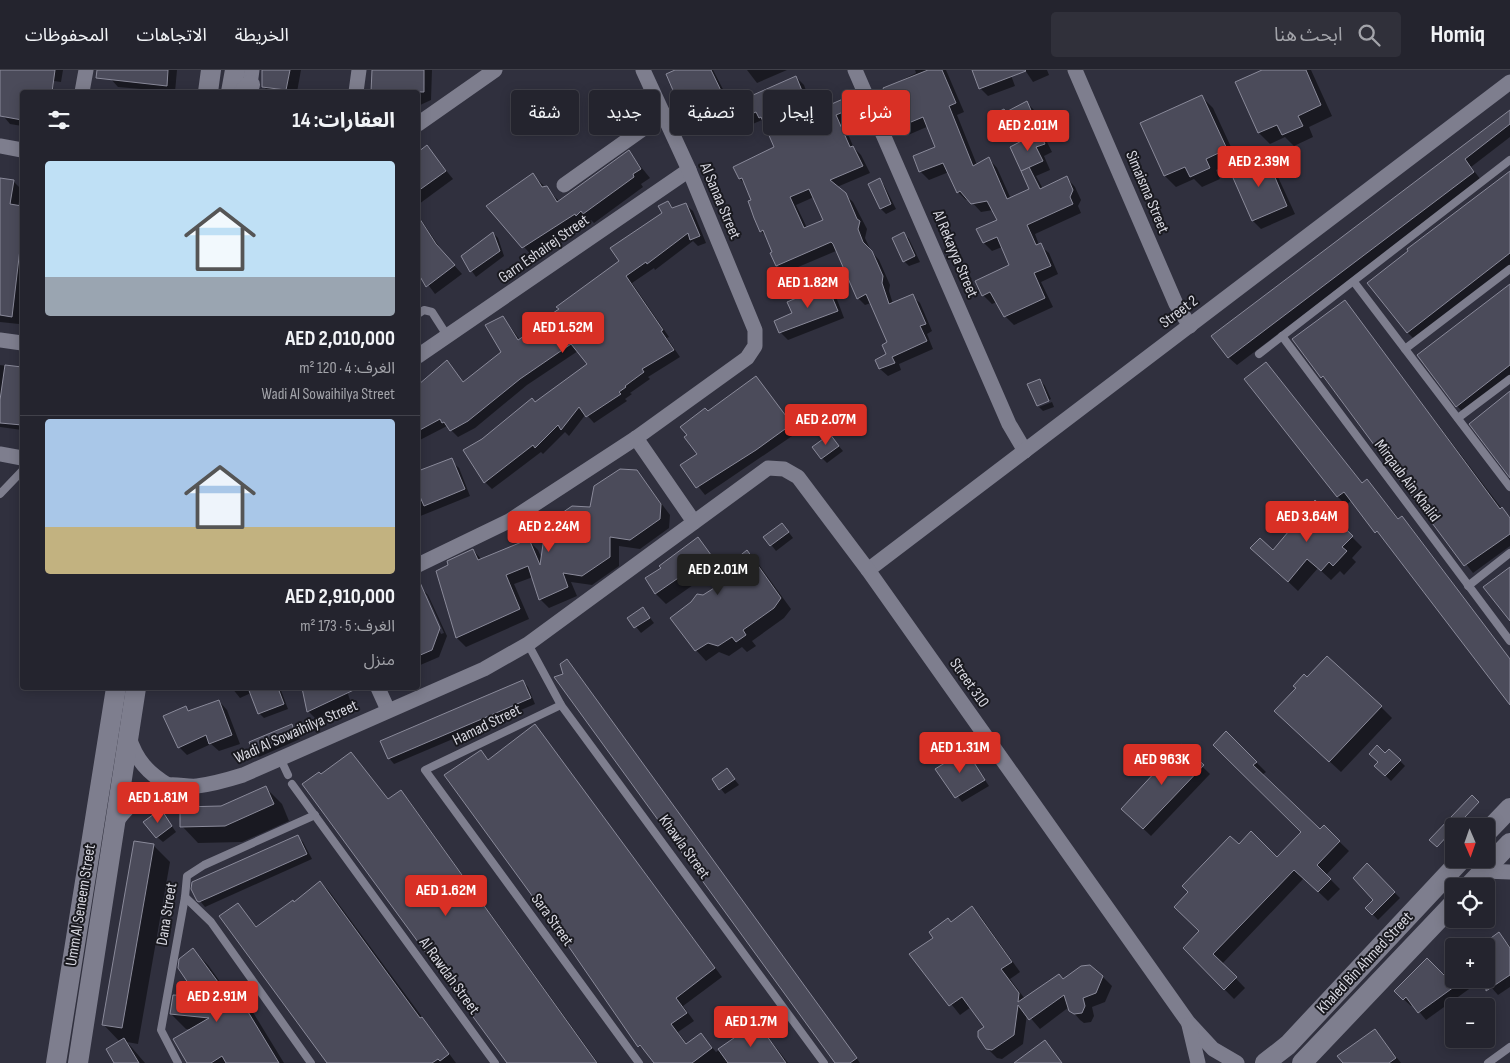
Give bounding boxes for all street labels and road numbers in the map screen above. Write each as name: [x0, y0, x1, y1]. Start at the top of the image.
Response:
street label: Simaisma Street: [1121, 148, 1173, 236]
street label: Al Sanaa Street: [695, 159, 745, 242]
street label: Al Rekayya Street: [928, 207, 982, 301]
street label: Garn Eshairej Street: [495, 211, 593, 287]
street label: Street 2: [1156, 292, 1202, 332]
street label: Mirqaub Ain Khalid: [1370, 436, 1444, 526]
street label: Street 310: [945, 655, 993, 711]
street label: Wadi Al Sowaihilya Street: [231, 696, 361, 768]
street label: Hamad Street: [450, 700, 524, 750]
street label: Khawla Street: [654, 811, 714, 883]
street label: Umm Al Seneem Street: [62, 843, 100, 967]
street label: Dana Street: [153, 881, 181, 947]
street label: Sara Street: [527, 890, 577, 950]
street label: Khaled Bin Ahmed Street: [1313, 908, 1417, 1018]
street label: Al Rawdah Street: [414, 933, 483, 1018]

